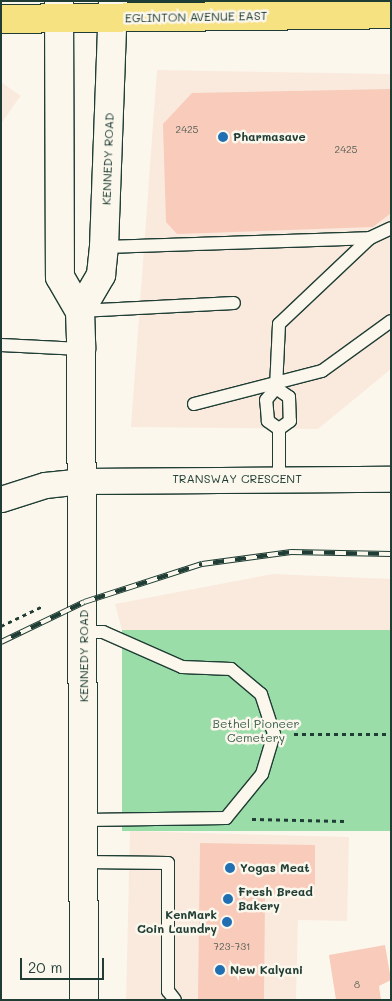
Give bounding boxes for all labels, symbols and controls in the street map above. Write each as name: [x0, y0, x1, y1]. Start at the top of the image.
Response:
street label: EGLINTON AVENUE EAST: [125, 9, 267, 25]
street label: KENNEDY ROAD: [99, 113, 117, 205]
house number: 2425: [176, 124, 198, 136]
place label: Pharmasave: [233, 130, 306, 144]
marker: Pharmasave: [217, 131, 229, 143]
house number: 2425: [335, 144, 357, 156]
street label: TRANSWAY CRESCENT: [172, 472, 302, 486]
street label: KENNEDY ROAD: [77, 610, 91, 702]
park label: Bethel Pioneer Cemetery: [213, 717, 299, 745]
place label: Yogas Meat: [240, 861, 310, 875]
marker: Yogas Meat: [224, 862, 236, 874]
place label: Fresh Bread Bakery: [238, 885, 313, 913]
marker: Fresh Bread Bakery: [222, 893, 234, 905]
place label: KenMark Coin Laundry: [137, 908, 217, 936]
marker: KenMark Coin Laundry: [221, 916, 233, 928]
house number: 723-731: [213, 941, 251, 953]
scale bar: [22, 948, 106, 980]
text: 20 m: [28, 957, 62, 977]
place label: New Kalyani: [230, 963, 303, 977]
marker: New Kalyani: [214, 964, 226, 976]
house number: 8: [354, 979, 360, 991]

